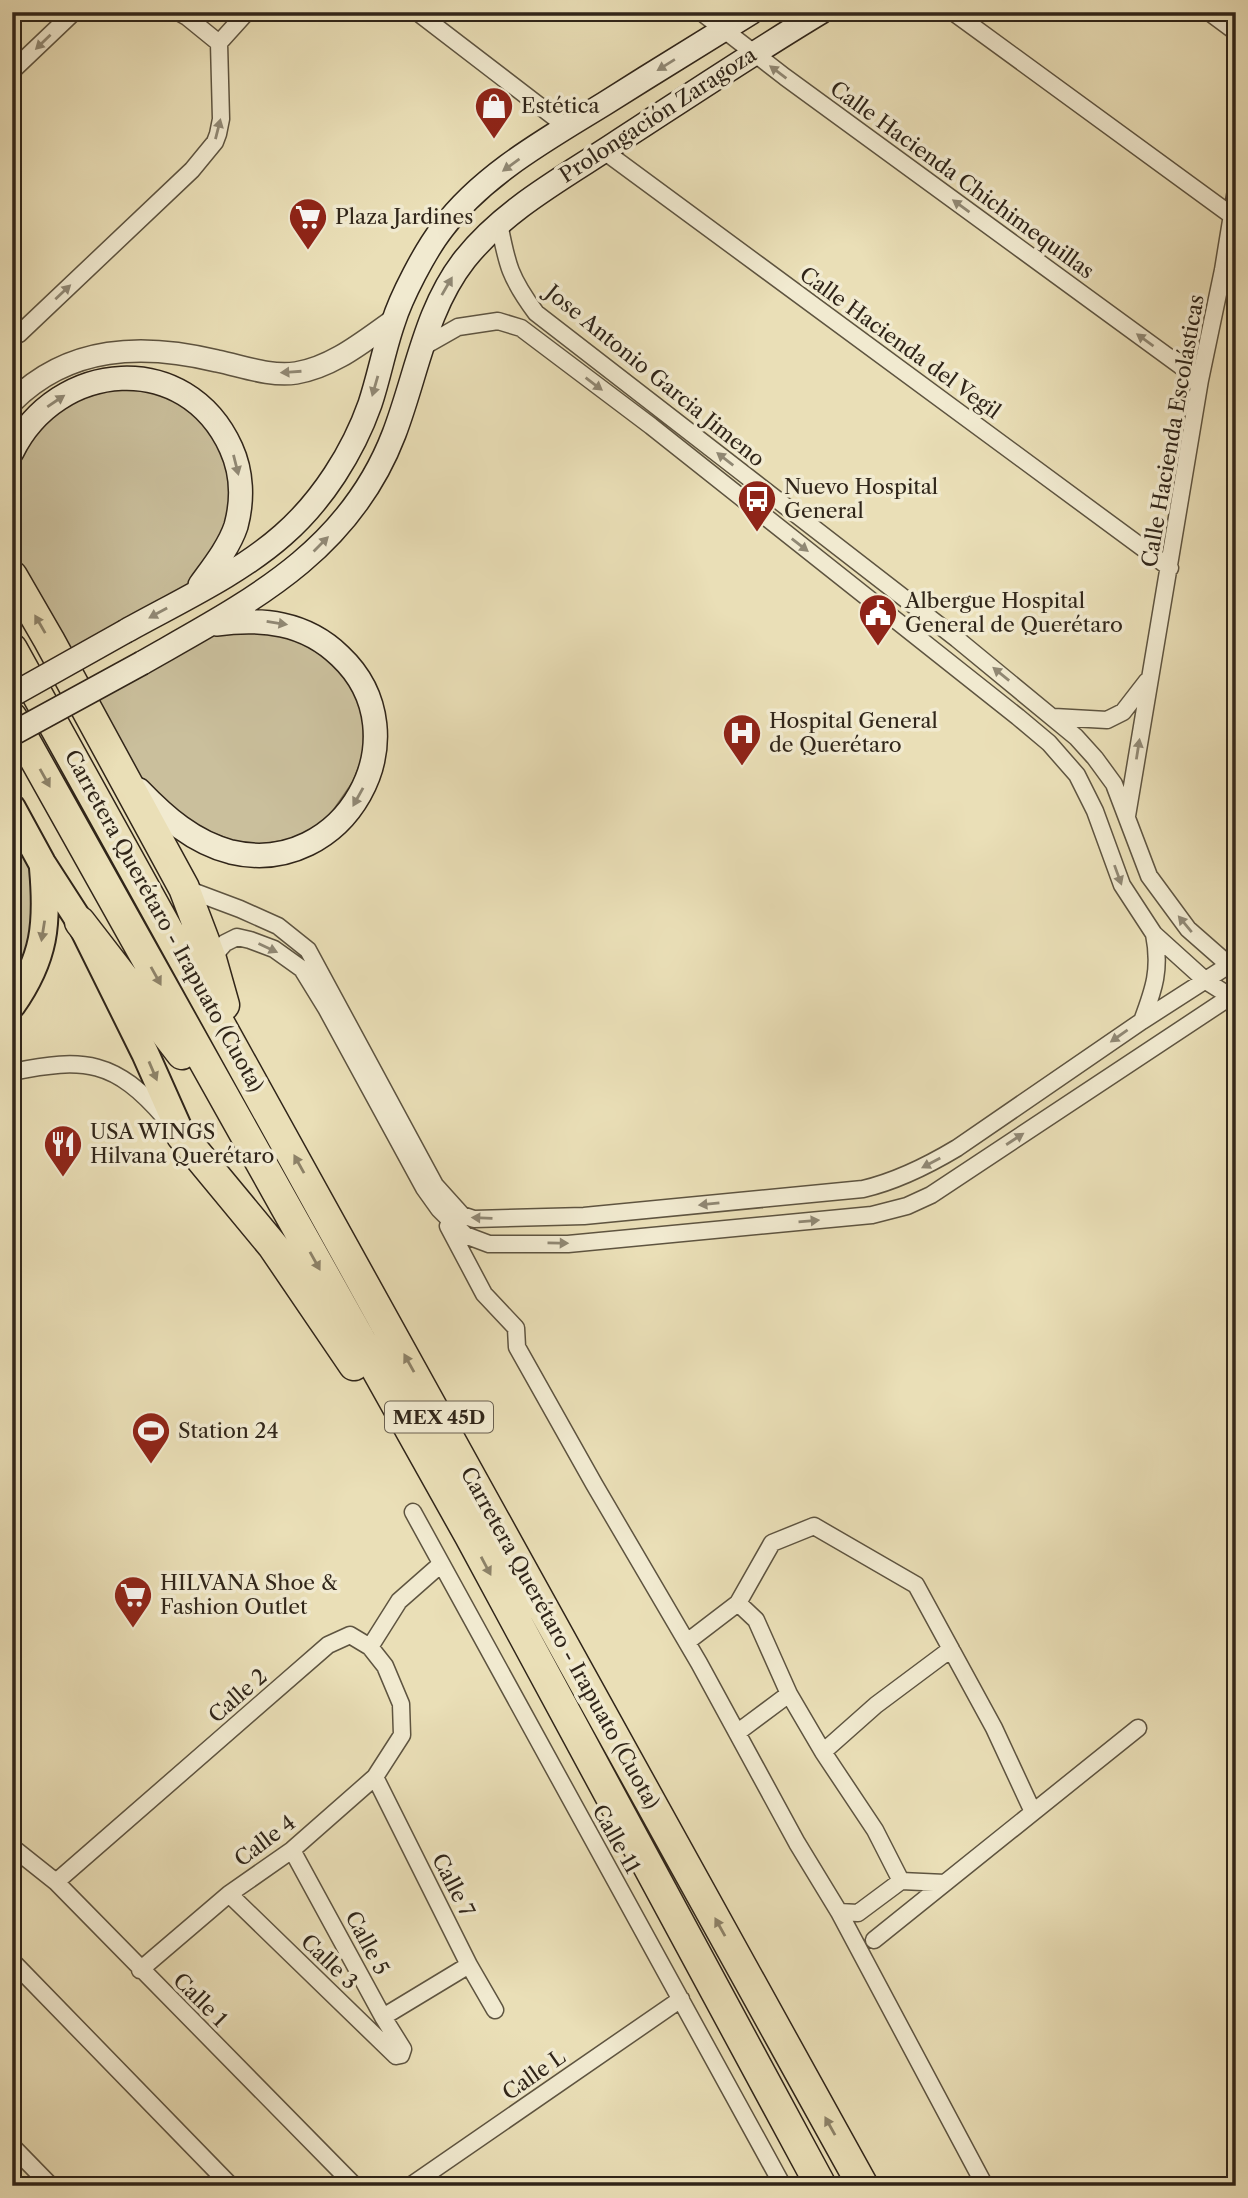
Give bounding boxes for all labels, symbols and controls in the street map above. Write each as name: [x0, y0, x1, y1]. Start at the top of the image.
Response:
one-way arrow: [35, 33, 52, 49]
street label: Prolongación Zaragoza: [555, 41, 762, 188]
one-way arrow: [656, 58, 675, 71]
one-way arrow: [769, 65, 787, 79]
street label: Calle Hacienda Chichimequillas: [826, 75, 1099, 284]
shop icon: Estética: [473, 85, 515, 140]
place label: Estética: [521, 93, 601, 118]
one-way arrow: [213, 117, 224, 139]
one-way arrow: [502, 158, 520, 172]
supermarket icon: Plaza Jardines: [287, 196, 329, 251]
one-way arrow: [952, 199, 971, 213]
place label: Plaza Jardines: [335, 204, 473, 229]
street label: Calle Hacienda del Vegil: [795, 261, 1005, 424]
one-way arrow: [441, 276, 453, 295]
street label: Jose Antonio Garcia Jimeno: [539, 278, 770, 472]
one-way arrow: [54, 284, 71, 300]
street label: Calle Hacienda Escolásticas: [1136, 293, 1209, 569]
one-way arrow: [1136, 333, 1154, 347]
one-way arrow: [279, 367, 301, 378]
one-way arrow: [370, 376, 380, 397]
one-way arrow: [585, 377, 603, 392]
one-way arrow: [46, 395, 65, 408]
one-way arrow: [716, 452, 734, 467]
one-way arrow: [231, 454, 242, 476]
place label: Nuevo Hospital General: [784, 474, 938, 523]
bus stop icon: Nuevo Hospital General: [736, 478, 778, 533]
one-way arrow: [312, 537, 329, 553]
one-way arrow: [792, 537, 809, 552]
place label: Albergue Hospital General de Querétaro: [904, 588, 1123, 637]
public building icon: Albergue Hospital General de Querétaro: [857, 592, 899, 647]
one-way arrow: [148, 608, 168, 619]
one-way arrow: [34, 614, 46, 633]
one-way arrow: [266, 618, 288, 629]
one-way arrow: [992, 667, 1010, 682]
place label: Hospital General de Querétaro: [769, 708, 938, 757]
hospital icon: Hospital General de Querétaro: [721, 712, 763, 767]
one-way arrow: [1133, 738, 1144, 760]
street label: Carretera Querétaro - Irapuato (Cuota): [60, 745, 269, 1096]
one-way arrow: [39, 768, 51, 788]
one-way arrow: [352, 788, 364, 807]
one-way arrow: [1113, 864, 1124, 885]
one-way arrow: [1178, 915, 1193, 932]
one-way arrow: [37, 920, 48, 942]
one-way arrow: [258, 942, 278, 954]
one-way arrow: [150, 967, 162, 986]
one-way arrow: [1109, 1030, 1129, 1043]
one-way arrow: [148, 1060, 159, 1081]
place label: USA WINGS Hilvana Querétaro: [90, 1119, 274, 1168]
restaurant icon: USA WINGS Hilvana Querétaro: [42, 1123, 84, 1178]
one-way arrow: [1006, 1133, 1025, 1146]
one-way arrow: [293, 1154, 305, 1174]
one-way arrow: [920, 1157, 940, 1169]
one-way arrow: [698, 1198, 720, 1209]
one-way arrow: [471, 1212, 493, 1224]
one-way arrow: [798, 1215, 820, 1226]
one-way arrow: [547, 1238, 569, 1249]
one-way arrow: [309, 1251, 321, 1270]
one-way arrow: [403, 1353, 415, 1373]
road number: MEX 45D: [385, 1401, 493, 1432]
sports icon: Station 24: [130, 1410, 172, 1465]
place label: Station 24: [178, 1418, 279, 1443]
street label: Carretera Querétaro - Irapuato (Cuota): [456, 1462, 665, 1813]
one-way arrow: [480, 1556, 492, 1576]
place label: HILVANA Shoe & Fashion Outlet: [160, 1570, 338, 1619]
supermarket icon: HILVANA Shoe & Fashion Outlet: [112, 1574, 154, 1629]
street label: Calle 2: [203, 1663, 272, 1728]
street label: Calle 11: [587, 1800, 646, 1878]
street label: Calle 4: [230, 1810, 300, 1871]
street label: Calle 7: [427, 1849, 480, 1921]
street label: Calle 5: [340, 1907, 395, 1979]
one-way arrow: [714, 1917, 726, 1937]
street label: Calle 3: [296, 1929, 363, 1994]
street label: Calle 1: [168, 1967, 233, 2032]
street label: Calle L: [498, 2044, 570, 2105]
one-way arrow: [824, 2116, 836, 2136]

